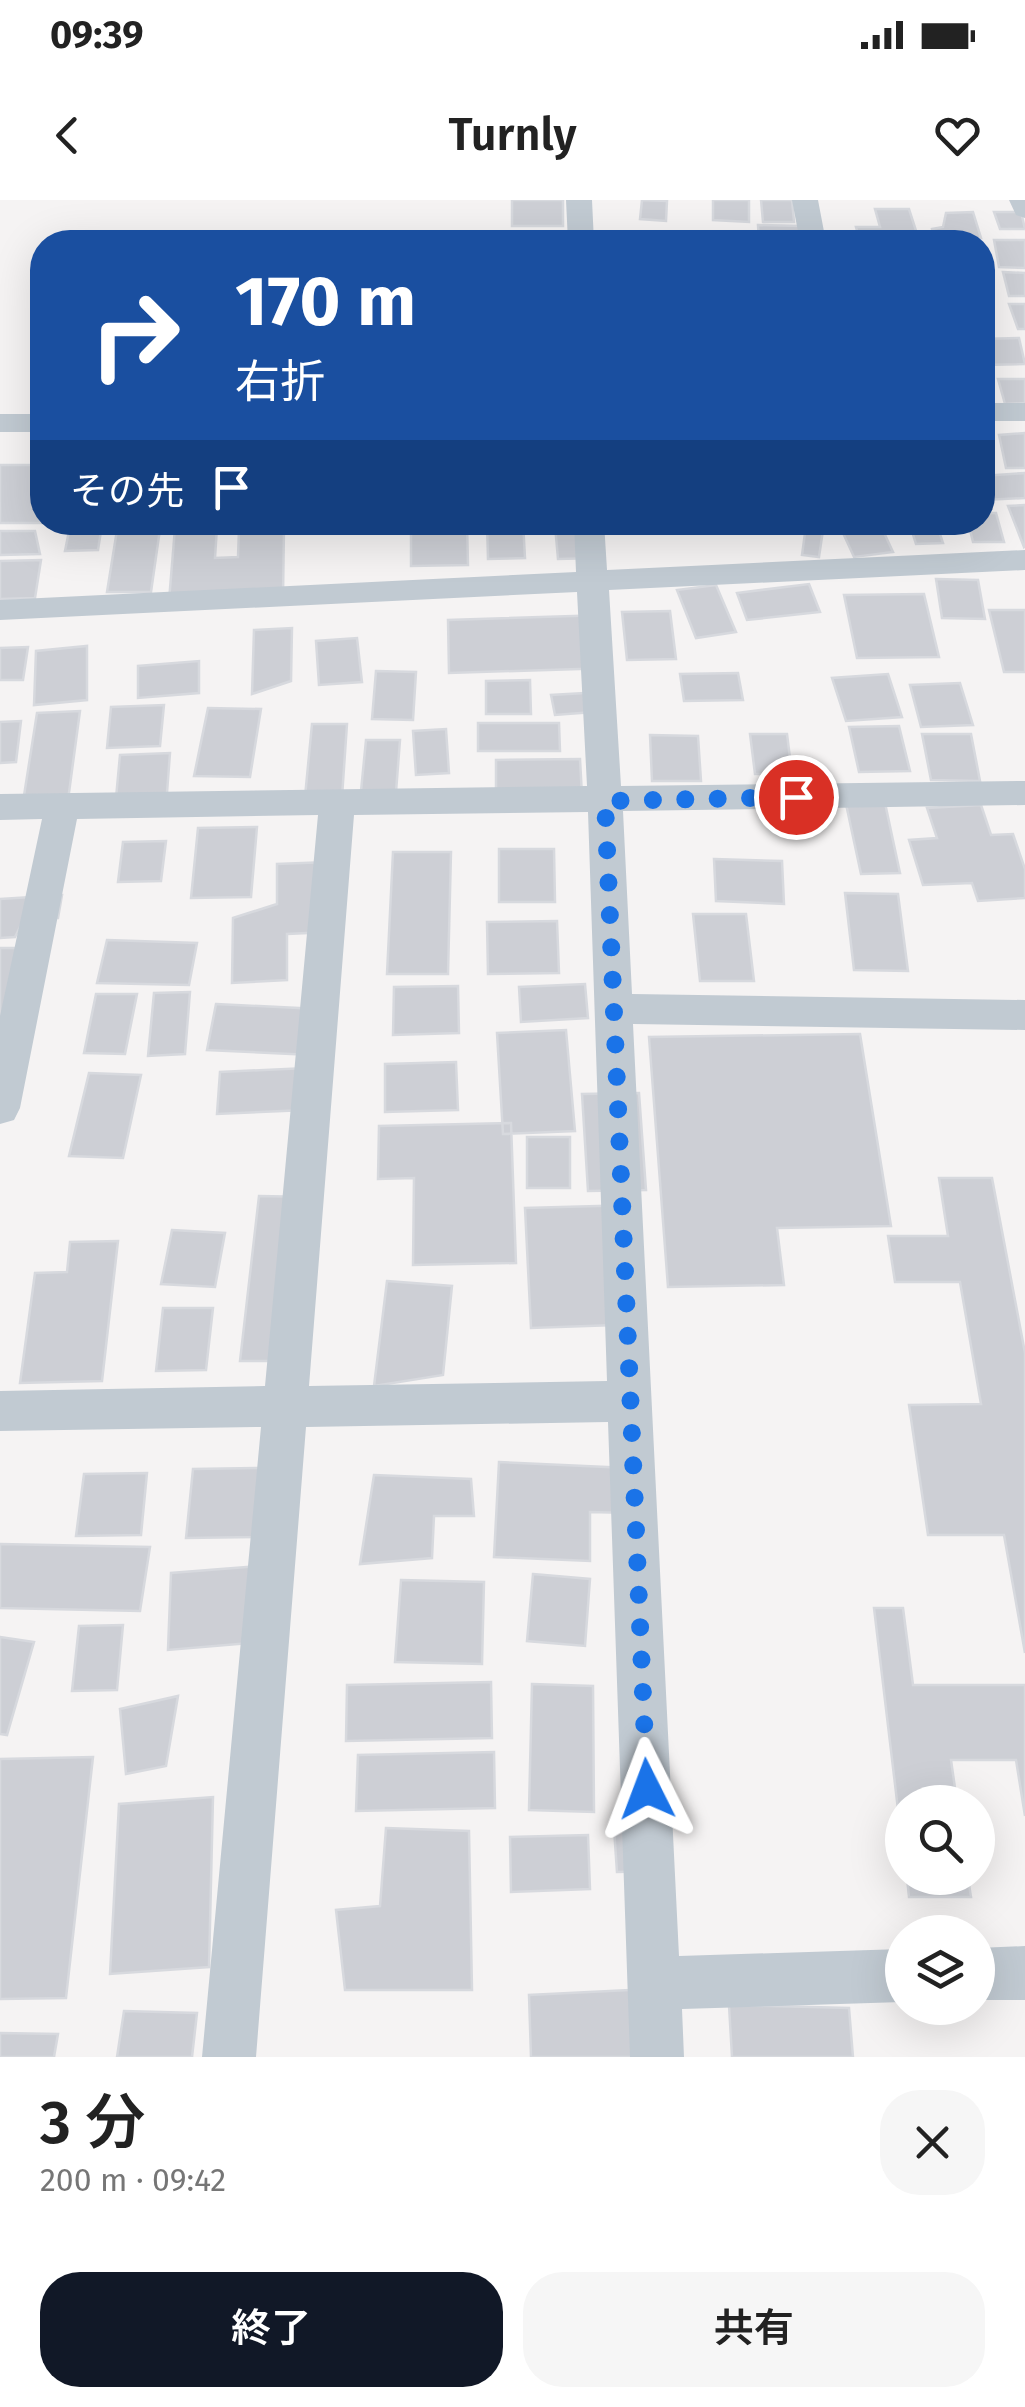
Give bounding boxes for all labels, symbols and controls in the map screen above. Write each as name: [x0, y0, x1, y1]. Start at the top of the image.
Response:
text: 09:39: [50, 12, 143, 58]
icon: back: [40, 108, 95, 163]
text: Turnly: [449, 108, 576, 162]
icon: heart: [930, 108, 985, 163]
text: 170 m: [235, 260, 416, 344]
icon: right: [70, 270, 200, 400]
text: 右折: [235, 355, 325, 409]
icon: arrive: [204, 460, 259, 515]
text: その先: [70, 468, 184, 514]
pin: [754, 755, 839, 840]
icon: arrive: [769, 770, 824, 825]
position arrow: [595, 1737, 699, 1841]
map controls: [885, 1785, 995, 2025]
button: search: [885, 1785, 995, 1895]
button: layers: [885, 1915, 995, 2025]
text: 3 分: [40, 2087, 146, 2159]
button: close: [880, 2090, 985, 2195]
text: 200 m · 09:42: [40, 2161, 226, 2199]
button: 終了: [40, 2272, 503, 2387]
button: 共有: [523, 2272, 985, 2387]

